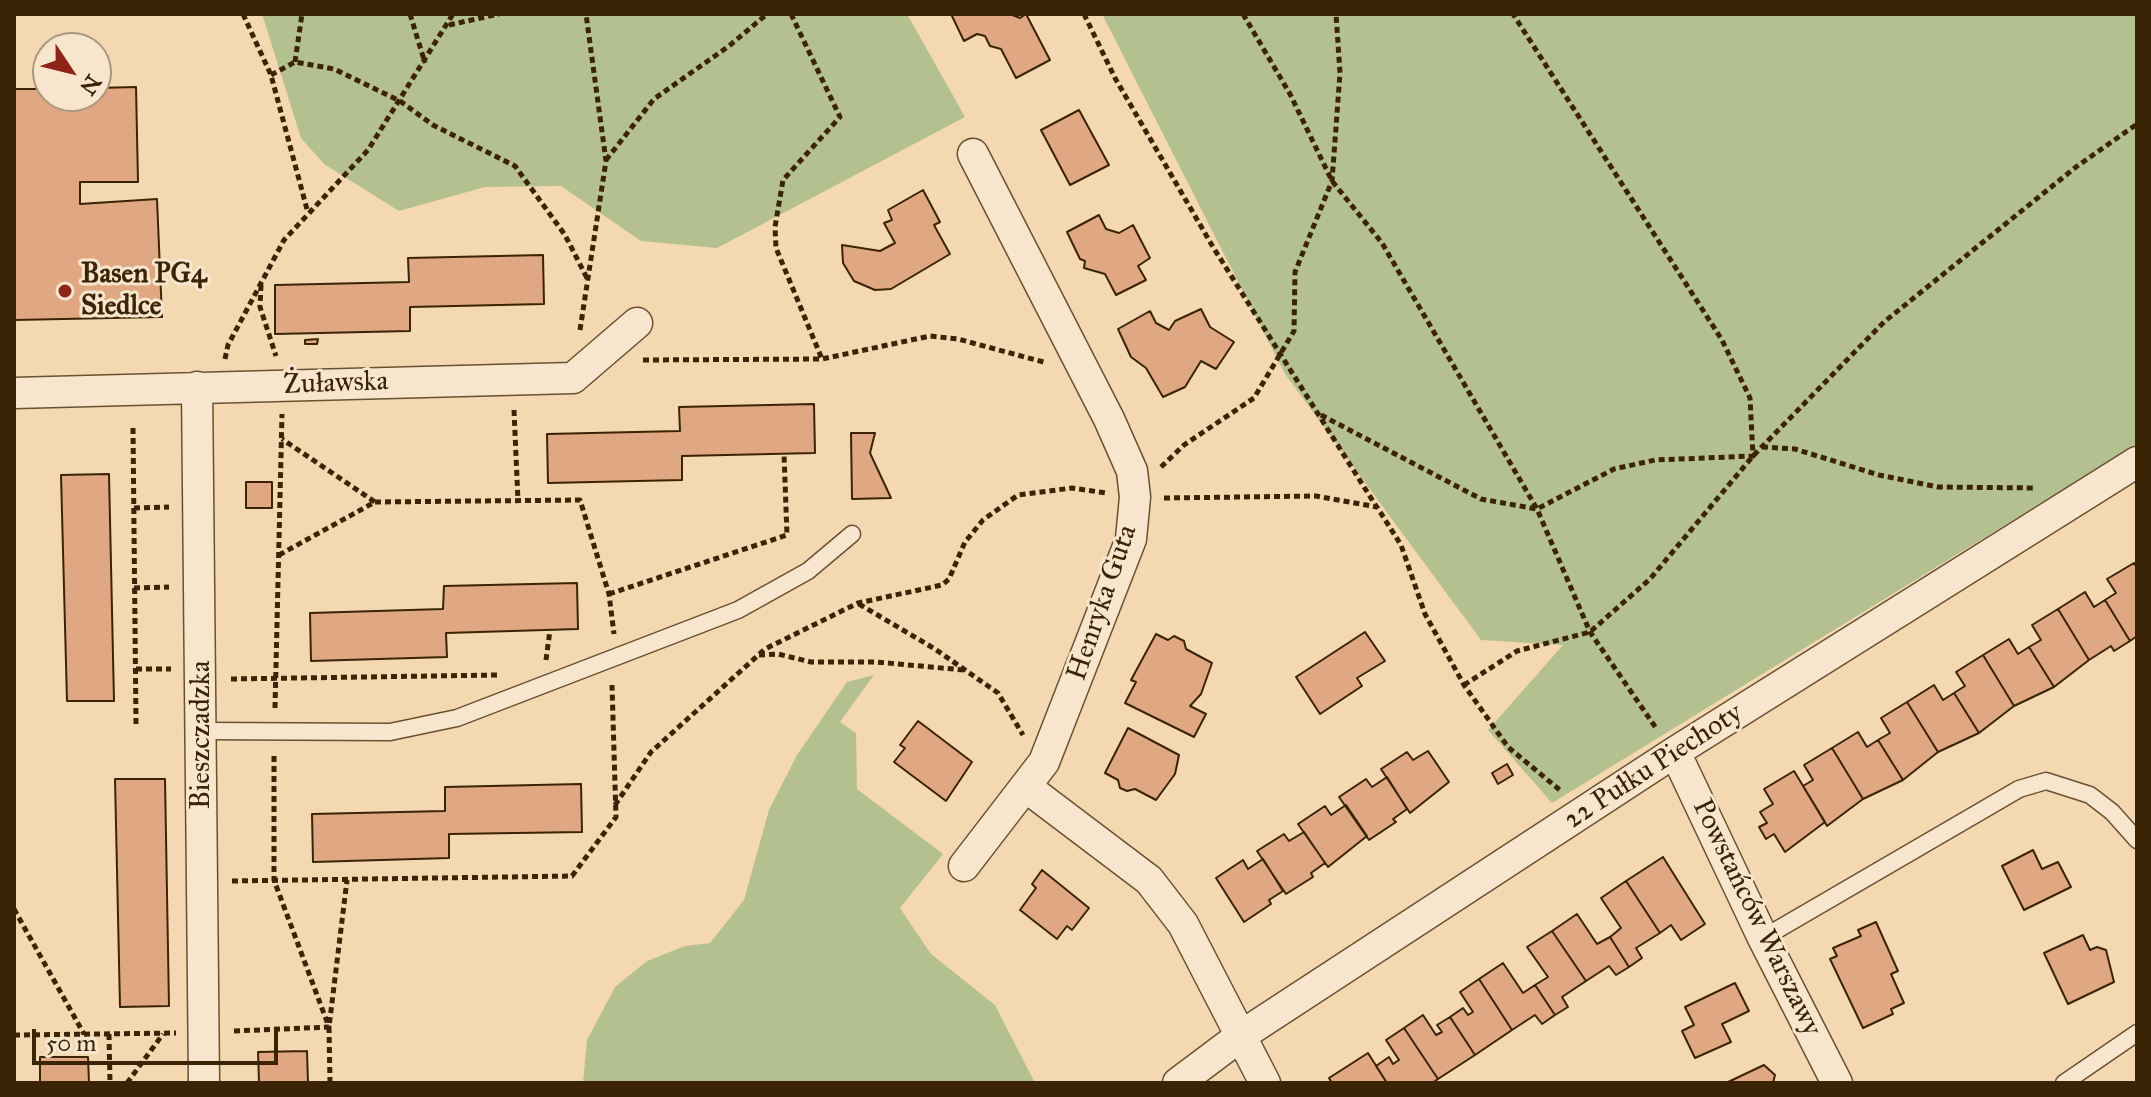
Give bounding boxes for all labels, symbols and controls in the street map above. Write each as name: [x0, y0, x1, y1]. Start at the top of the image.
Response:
north arrow: [32, 32, 112, 112]
text: N: [74, 70, 107, 100]
place label: Basen PG4 Siedlce: [81, 258, 206, 324]
marker: Basen PG4 Siedlce: [56, 282, 74, 300]
street label: Żuławska: [283, 365, 389, 403]
street label: Henryka Guta: [1061, 521, 1145, 685]
street label: Bieszczadzka: [185, 660, 219, 810]
street label: 22 Pułku Piechoty: [1559, 697, 1749, 837]
street label: Powstańców Warszawy: [1684, 794, 1828, 1042]
scale bar: [36, 1013, 282, 1063]
text: 50 m: [46, 1028, 96, 1058]

